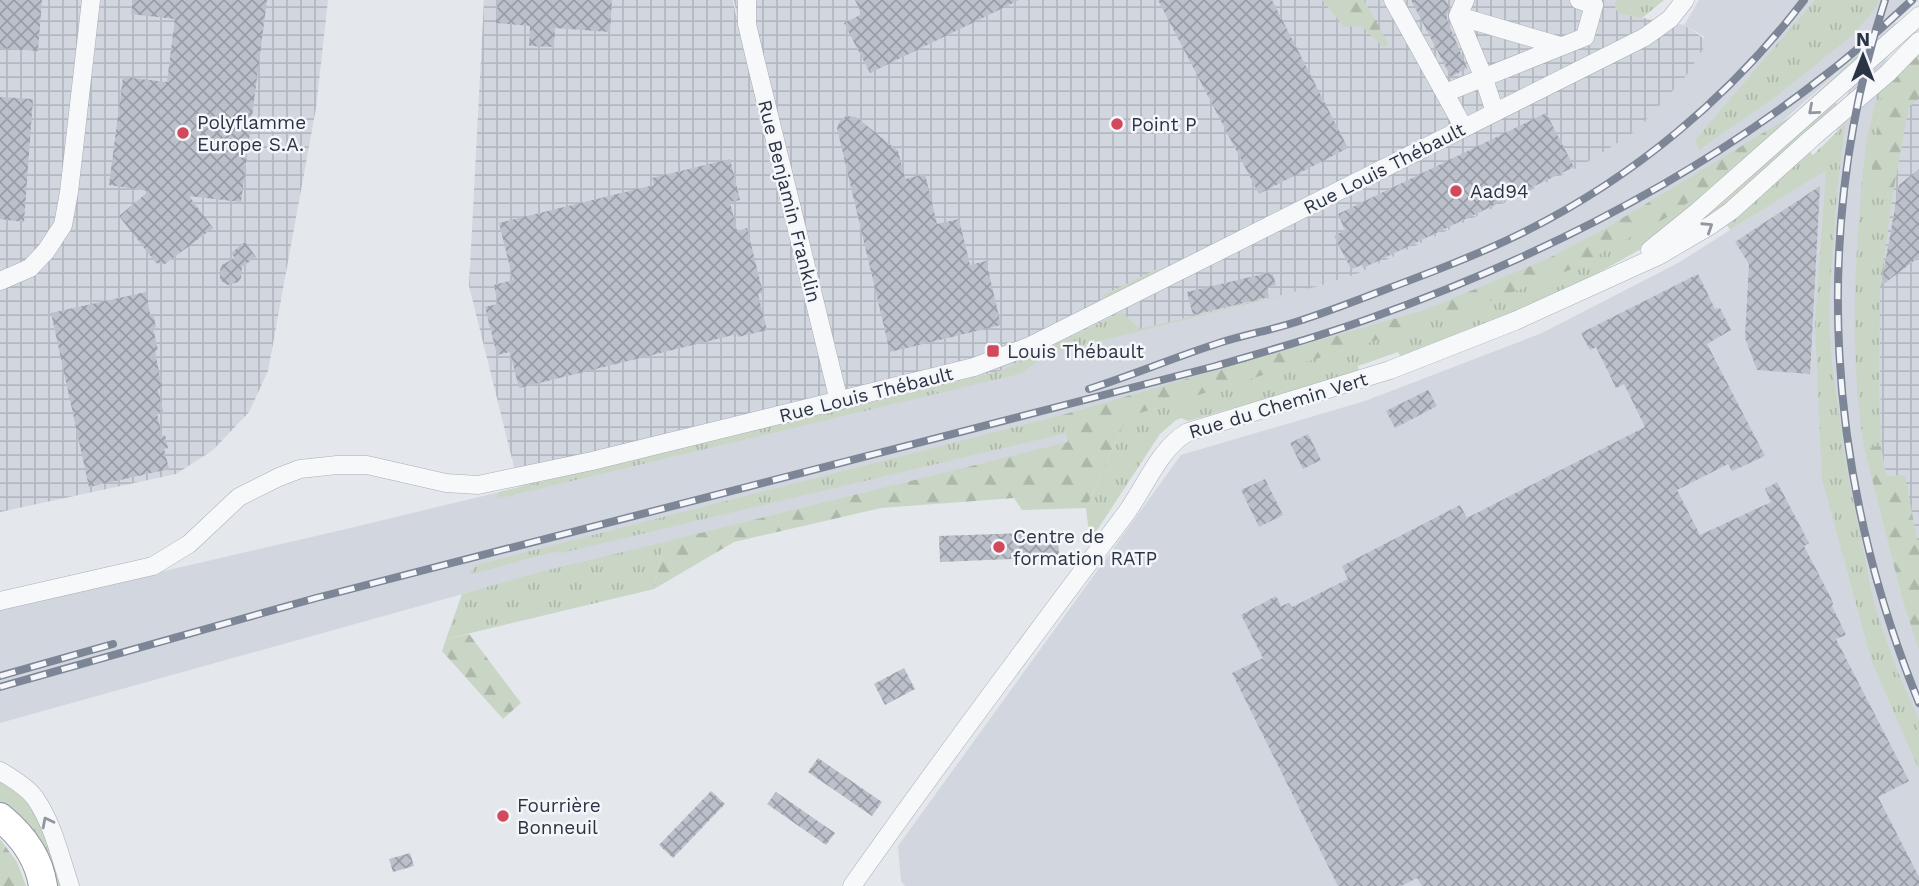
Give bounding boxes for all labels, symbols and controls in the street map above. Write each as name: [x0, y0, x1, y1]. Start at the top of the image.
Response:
north arrow: [1828, 21, 1898, 91]
text: N: [1856, 28, 1870, 51]
street label: Rue Benjamin Franklin: [753, 97, 826, 305]
one-way arrow: [1808, 102, 1821, 114]
place label: Polyflamme Europe S.A.: [197, 111, 306, 156]
place label: Point P: [1131, 113, 1197, 136]
marker: Point P: [1109, 116, 1125, 132]
street label: Rue Louis Thébault: [1300, 118, 1469, 219]
marker: Polyflamme Europe S.A.: [175, 125, 191, 141]
place label: Aad94: [1470, 180, 1529, 203]
marker: Aad94: [1448, 183, 1464, 199]
one-way arrow: [1700, 222, 1713, 235]
place label: Louis Thébault: [1007, 340, 1144, 363]
marker: Louis Thébault: [985, 343, 1001, 359]
street label: Rue Louis Thébault: [777, 362, 956, 427]
street label: Rue du Chemin Vert: [1186, 367, 1370, 444]
place label: Centre de formation RATP: [1013, 525, 1157, 570]
marker: Centre de formation RATP: [991, 539, 1007, 555]
place label: Fourrière Bonneuil: [517, 794, 601, 839]
marker: Fourrière Bonneuil: [495, 808, 511, 824]
one-way arrow: [42, 817, 56, 829]

